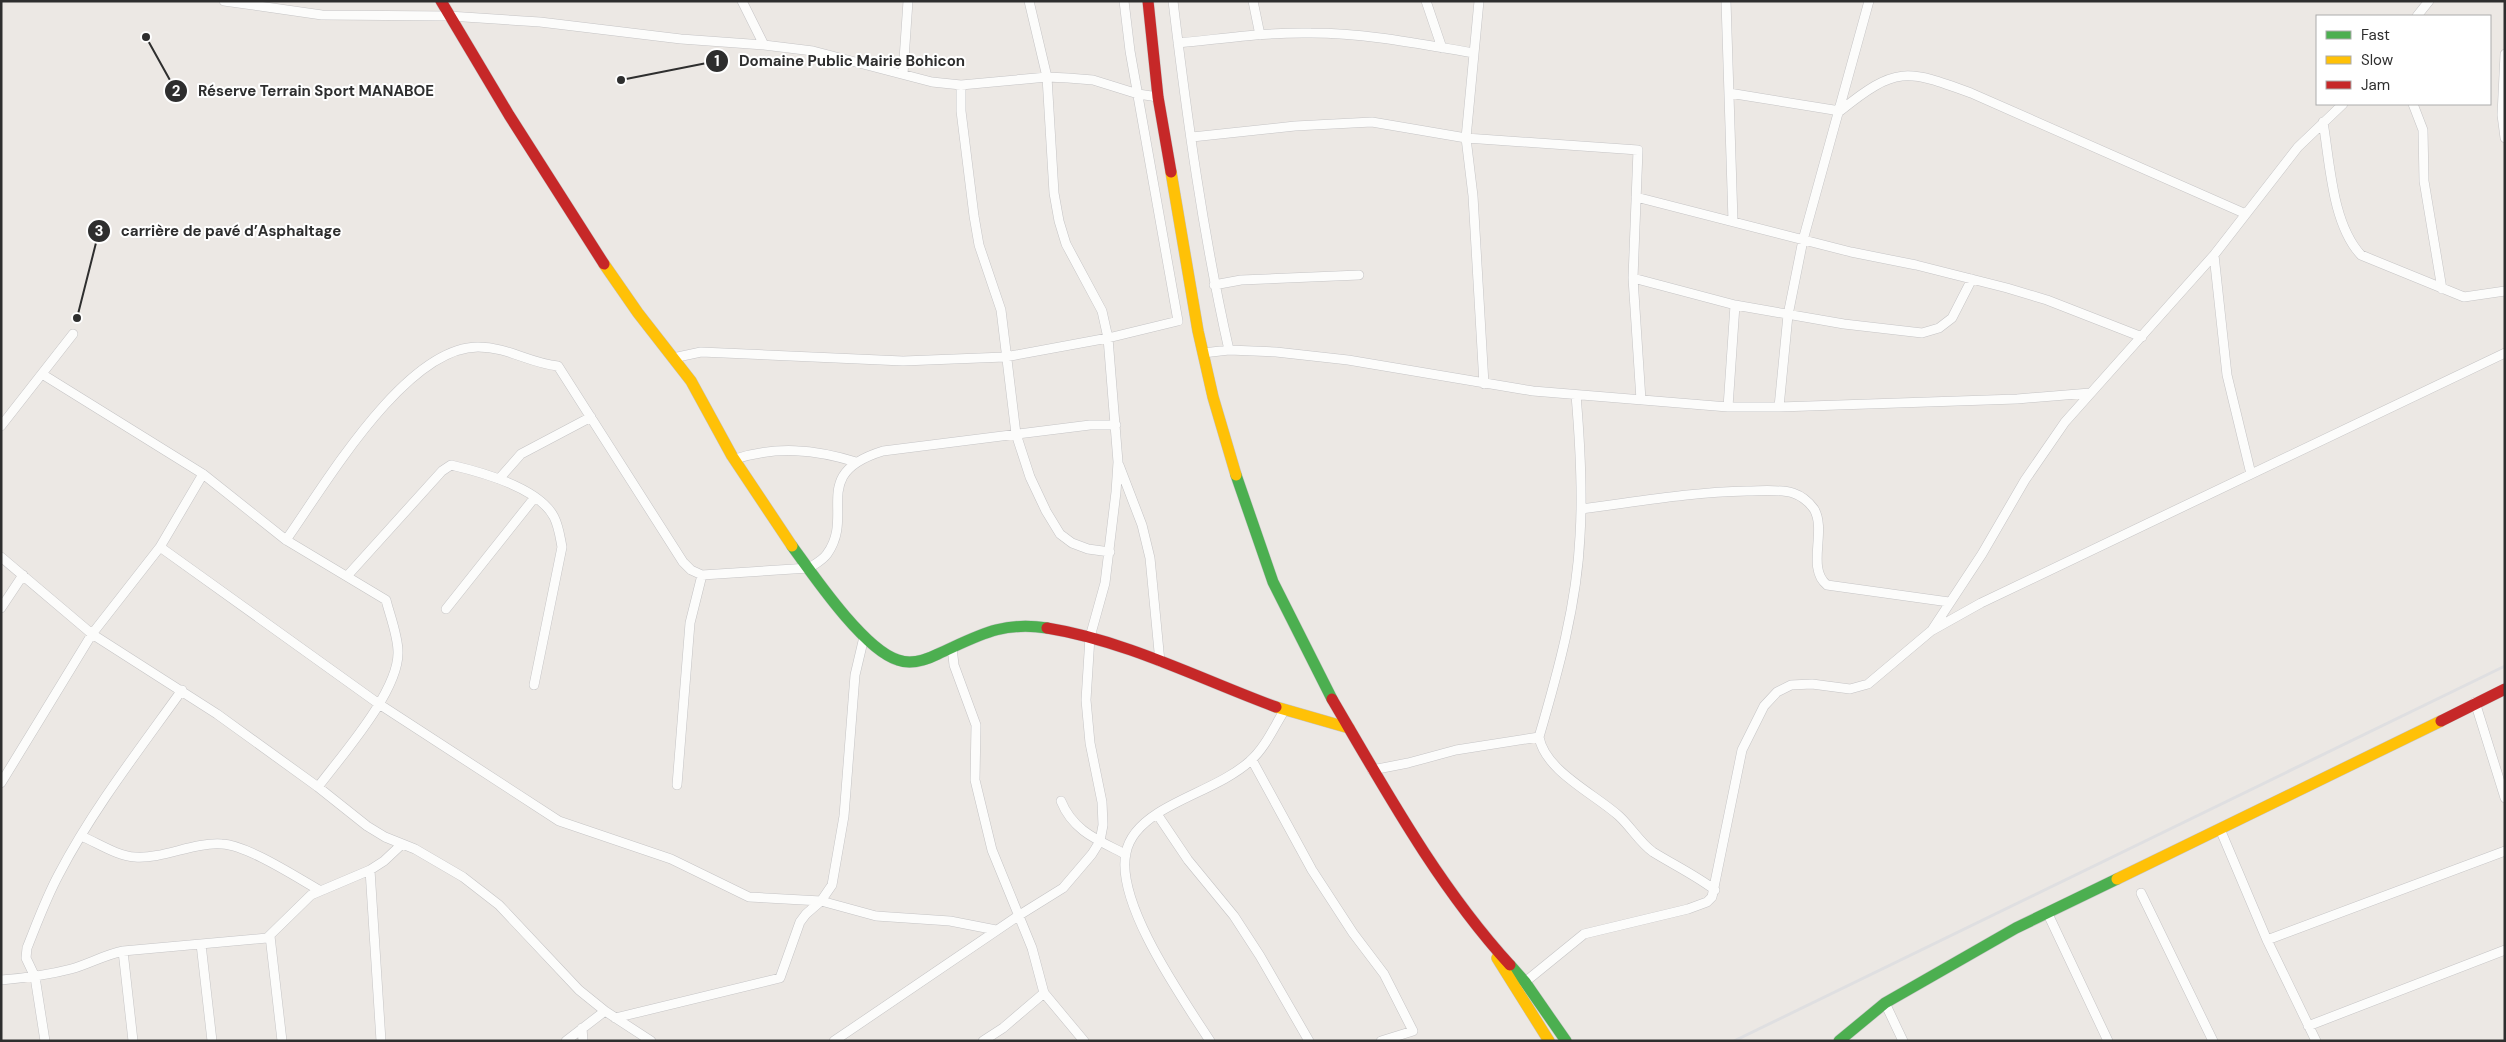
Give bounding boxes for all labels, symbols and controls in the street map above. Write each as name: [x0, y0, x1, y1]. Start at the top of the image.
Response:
legend: [2316, 15, 2491, 105]
text: Fast: [2361, 25, 2390, 45]
callout: Domaine Public Mairie Bohicon: [704, 46, 975, 76]
text: Slow: [2361, 50, 2394, 70]
text: 1: [714, 51, 720, 71]
text: Domaine Public Mairie Bohicon: [739, 51, 965, 71]
text: Jam: [2361, 75, 2390, 95]
callout: Réserve Terrain Sport MANABOE: [163, 76, 445, 106]
text: 2: [172, 81, 181, 101]
text: Réserve Terrain Sport MANABOE: [198, 81, 434, 101]
callout: carrière de pavé d’Asphaltage: [86, 216, 351, 246]
text: 3: [94, 221, 104, 241]
text: carrière de pavé d’Asphaltage: [121, 221, 341, 241]

